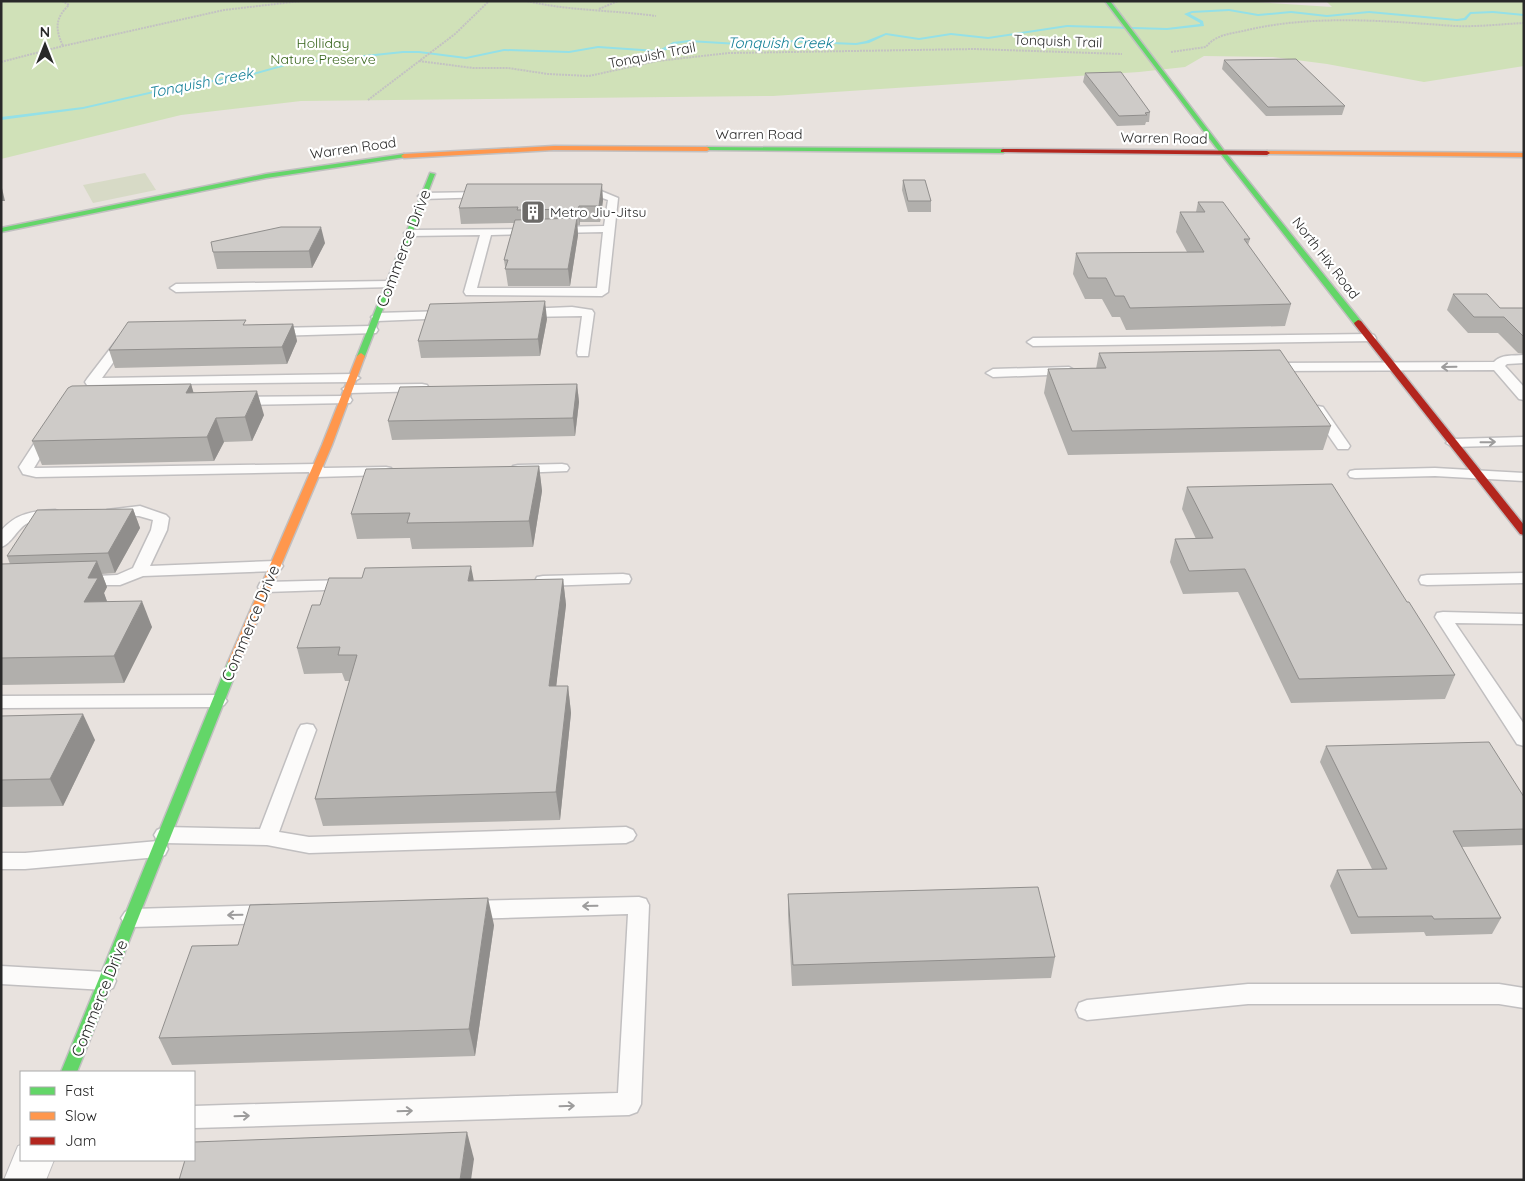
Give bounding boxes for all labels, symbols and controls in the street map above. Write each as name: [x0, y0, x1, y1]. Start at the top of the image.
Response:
north arrow: [20, 20, 70, 70]
text: N: [40, 23, 50, 41]
street label: Tonquish Trail: [1013, 30, 1103, 52]
water label: Tonquish Creek: [727, 33, 835, 52]
park label: Holliday Nature Preserve: [270, 34, 376, 68]
street label: Tonquish Trail: [607, 38, 697, 72]
water label: Tonquish Creek: [147, 63, 257, 102]
street label: Warren Road: [716, 125, 802, 143]
street label: Warren Road: [1120, 128, 1208, 148]
street label: Warren Road: [309, 133, 397, 163]
street label: Commerce Drive: [371, 186, 435, 310]
building icon: Metro Jiu-Jitsu: [520, 199, 546, 225]
place label: Metro Jiu-Jitsu: [550, 203, 647, 221]
street label: North Hix Road: [1288, 213, 1364, 303]
one-way arrow: [1441, 362, 1458, 372]
one-way arrow: [1480, 438, 1496, 447]
street label: Commerce Drive: [216, 562, 284, 684]
one-way arrow: [582, 902, 598, 911]
one-way arrow: [227, 911, 243, 920]
street label: Commerce Drive: [66, 937, 132, 1059]
legend: [20, 1071, 195, 1161]
text: Fast: [65, 1081, 94, 1100]
one-way arrow: [559, 1101, 575, 1111]
text: Slow: [65, 1106, 97, 1125]
one-way arrow: [396, 1106, 413, 1116]
one-way arrow: [234, 1111, 250, 1120]
text: Jam: [65, 1131, 96, 1150]

